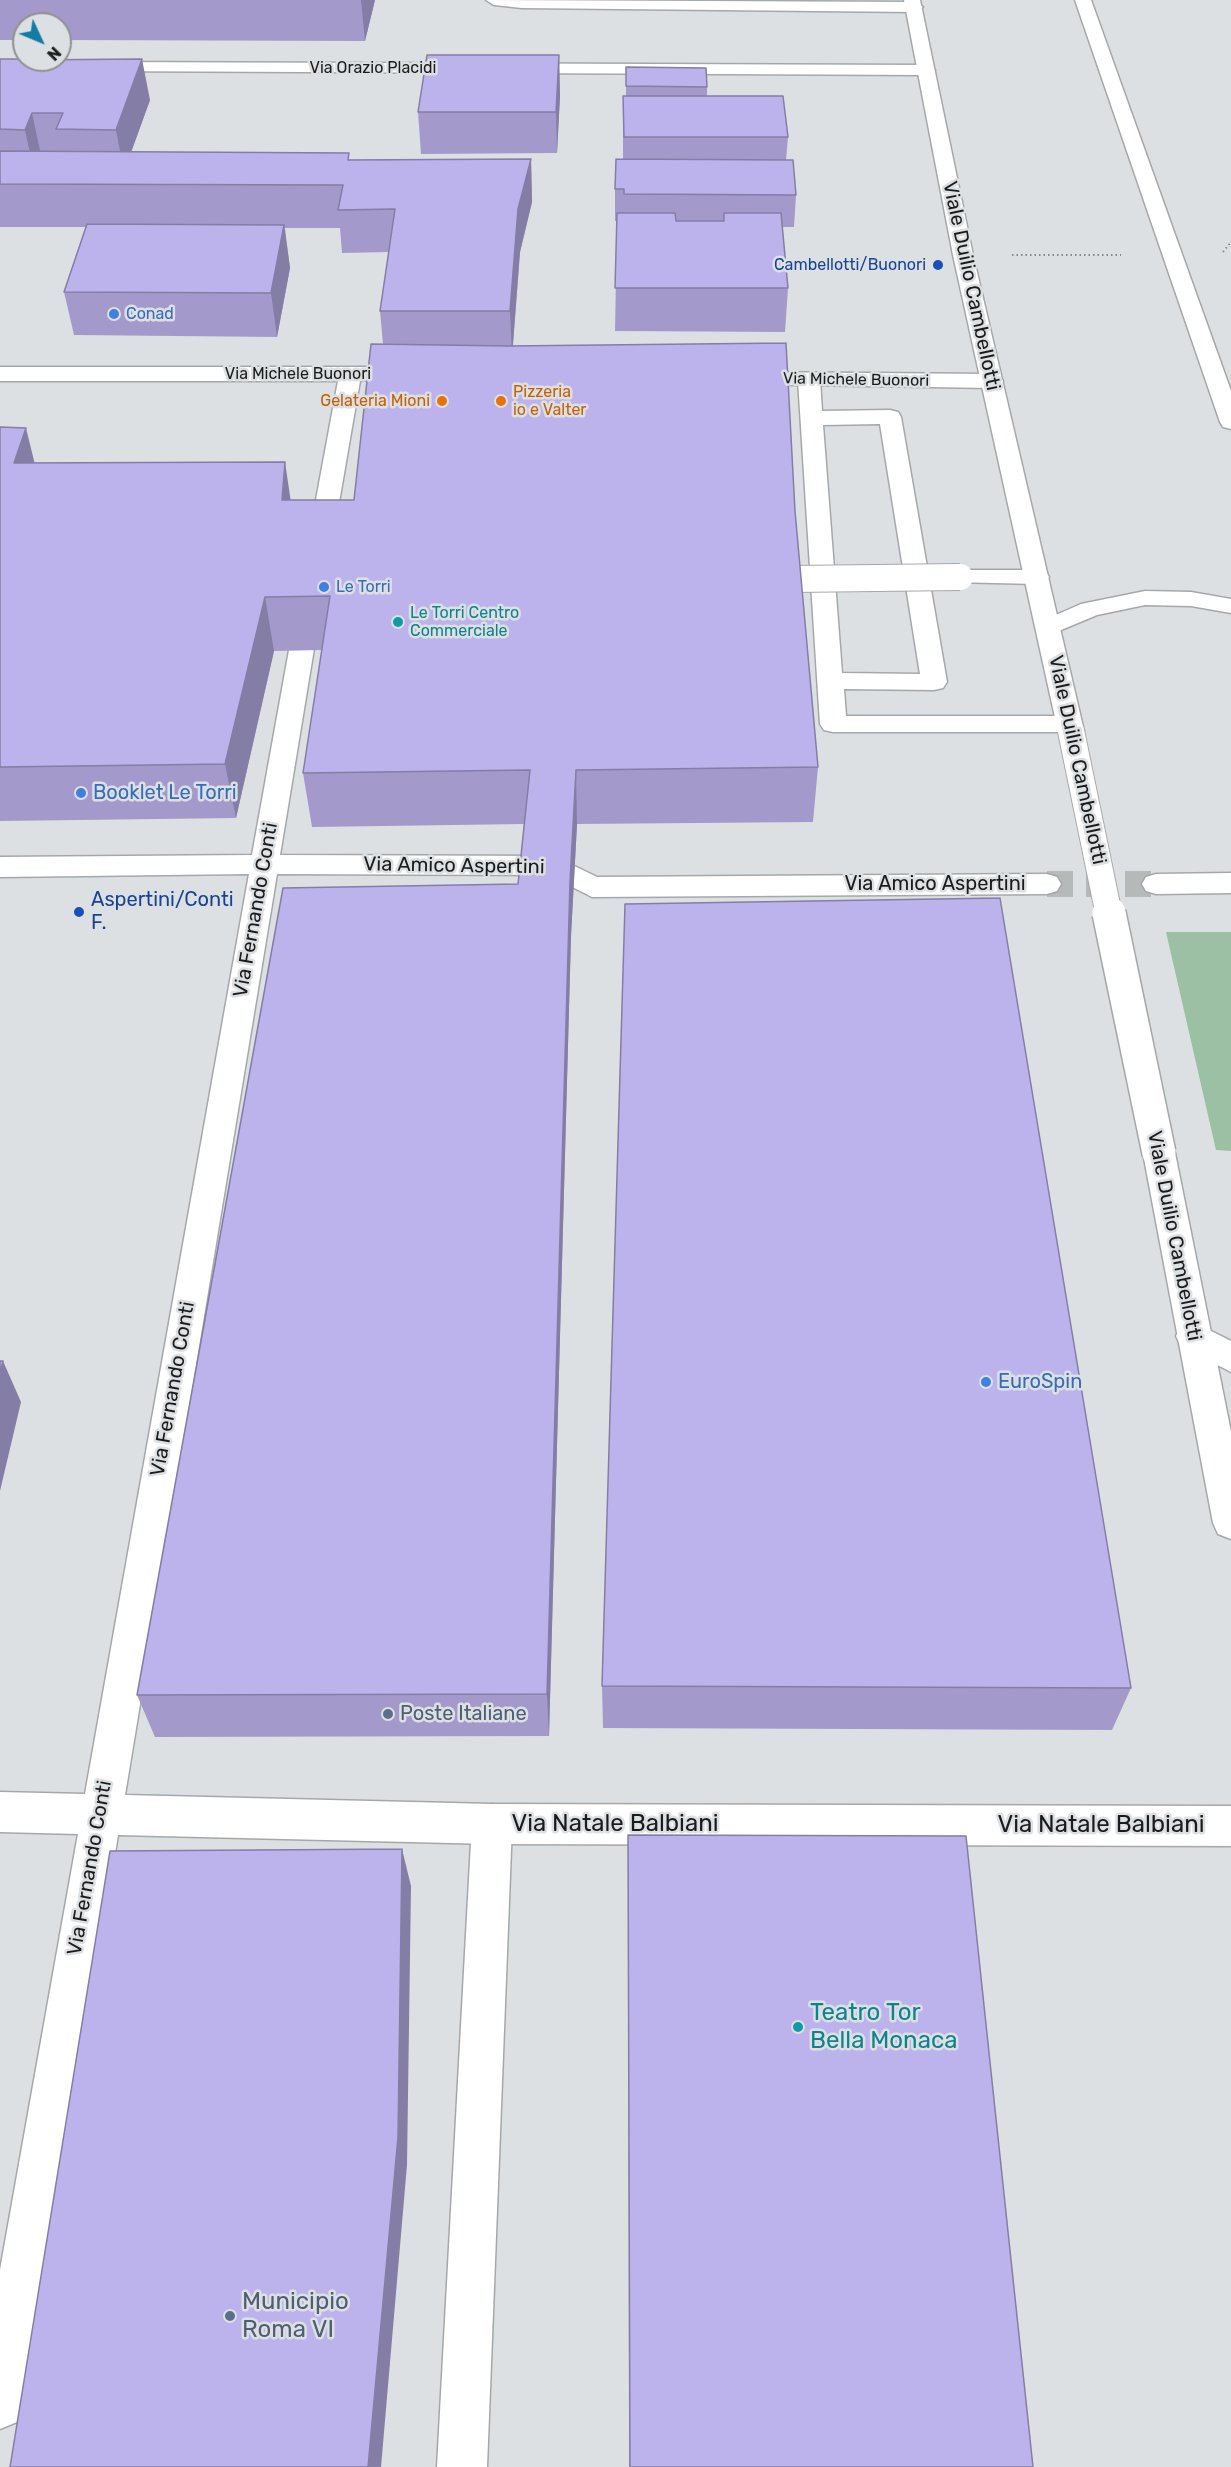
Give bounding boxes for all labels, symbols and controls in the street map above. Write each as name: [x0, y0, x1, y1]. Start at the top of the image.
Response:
north arrow: [12, 12, 72, 72]
text: N: [43, 43, 65, 64]
street label: Via Orazio Placidi: [310, 58, 436, 78]
street label: Viale Duilio Cambellotti: [937, 179, 1005, 393]
place label: Cambellotti/Buonori: [774, 255, 926, 275]
marker: Cambellotti/Buonori: [931, 258, 945, 272]
place label: Conad: [126, 304, 174, 324]
marker: Conad: [107, 307, 121, 321]
street label: Via Michele Buonori: [225, 364, 371, 384]
street label: Via Michele Buonori: [783, 369, 929, 391]
place label: Pizzeria io e Valter: [513, 382, 586, 420]
place label: Gelateria Mioni: [320, 391, 430, 411]
marker: Gelateria Mioni: [435, 394, 449, 408]
marker: Pizzeria io e Valter: [494, 394, 508, 408]
place label: Le Torri: [336, 577, 391, 597]
marker: Le Torri: [317, 580, 331, 594]
place label: Le Torri Centro Commerciale: [410, 603, 519, 641]
marker: Le Torri Centro Commerciale: [391, 615, 405, 629]
street label: Viale Duilio Cambellotti: [1043, 653, 1111, 867]
place label: Booklet Le Torri: [93, 781, 237, 805]
marker: Booklet Le Torri: [74, 786, 88, 800]
street label: Via Fernando Conti: [229, 821, 283, 999]
street label: Via Amico Aspertini: [363, 852, 545, 880]
street label: Via Amico Aspertini: [844, 872, 1026, 896]
place label: Aspertini/Conti F.: [91, 888, 234, 935]
marker: Aspertini/Conti F.: [72, 905, 86, 919]
street label: Viale Duilio Cambellotti: [1142, 1129, 1206, 1343]
street label: Via Fernando Conti: [146, 1300, 200, 1478]
place label: EuroSpin: [998, 1370, 1082, 1394]
marker: EuroSpin: [979, 1375, 993, 1389]
place label: Poste Italiane: [400, 1702, 527, 1726]
marker: Poste Italiane: [381, 1707, 395, 1721]
street label: Via Fernando Conti: [63, 1779, 117, 1957]
street label: Via Natale Balbiani: [512, 1810, 718, 1838]
street label: Via Natale Balbiani: [998, 1811, 1204, 1839]
place label: Teatro Tor Bella Monaca: [810, 1999, 957, 2055]
marker: Teatro Tor Bella Monaca: [791, 2020, 805, 2034]
place label: Municipio Roma VI: [242, 2288, 349, 2344]
marker: Municipio Roma VI: [223, 2309, 237, 2323]

